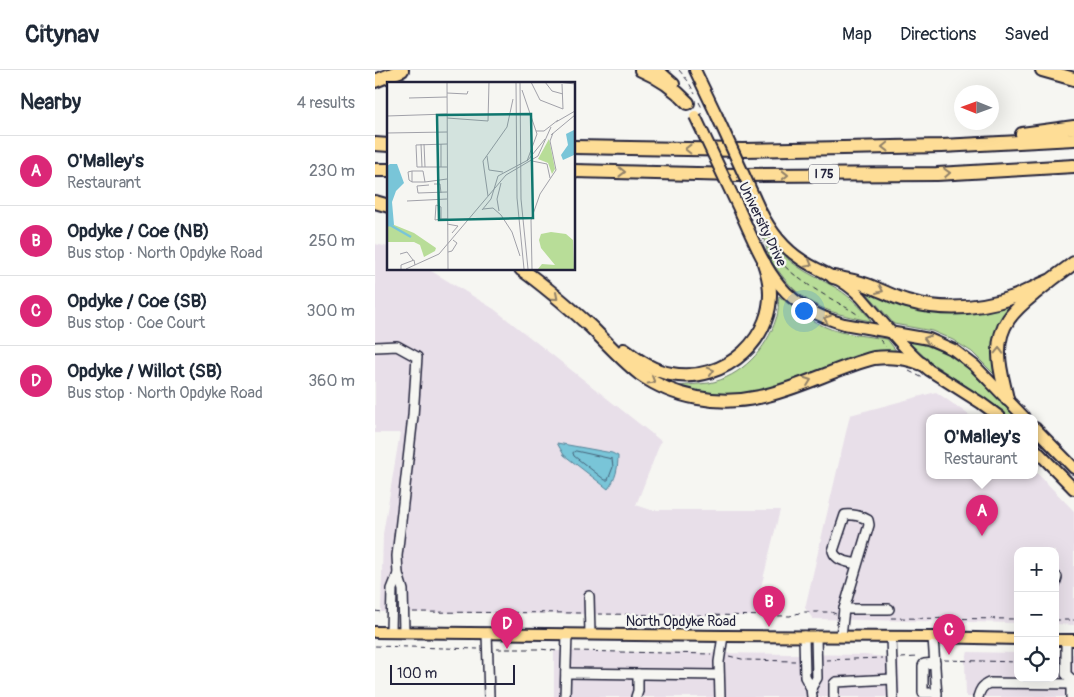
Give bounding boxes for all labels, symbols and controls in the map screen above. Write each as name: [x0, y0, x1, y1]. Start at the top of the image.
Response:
text: Citynav: [25, 20, 100, 49]
text: Map: [842, 23, 872, 46]
text: Directions: [900, 23, 976, 46]
text: Saved: [1004, 23, 1049, 46]
inset map: [387, 82, 575, 270]
north arrow: [954, 85, 999, 130]
text: Nearby: [20, 89, 81, 116]
text: 4 results: [297, 93, 355, 113]
one-way arrow: [881, 142, 889, 152]
one-way arrow: [684, 144, 692, 154]
text: O'Malley's: [67, 149, 144, 173]
text: A: [31, 161, 41, 181]
text: 230 m: [309, 161, 355, 181]
road number: I 75: [809, 165, 839, 184]
one-way arrow: [619, 167, 627, 177]
one-way arrow: [944, 168, 952, 179]
one-way arrow: [782, 170, 789, 180]
text: Restaurant: [67, 173, 141, 193]
street label: University Drive: [735, 179, 790, 269]
text: Opdyke / Coe (NB): [67, 219, 210, 243]
text: B: [31, 231, 41, 251]
text: 250 m: [309, 231, 355, 251]
text: Bus stop · North Opdyke Road: [67, 243, 263, 263]
one-way arrow: [804, 258, 813, 268]
one-way arrow: [875, 284, 884, 295]
text: Opdyke / Coe (SB): [67, 289, 208, 313]
one-way arrow: [550, 291, 559, 300]
your location: [791, 298, 817, 324]
text: C: [31, 301, 41, 321]
text: 300 m: [307, 301, 355, 321]
text: Bus stop · Coe Court: [67, 313, 205, 333]
one-way arrow: [823, 315, 832, 325]
one-way arrow: [924, 335, 932, 345]
one-way arrow: [994, 347, 1004, 355]
text: Opdyke / Willot (SB): [67, 359, 223, 383]
one-way arrow: [706, 367, 714, 377]
text: D: [31, 371, 41, 391]
text: 360 m: [308, 371, 355, 391]
one-way arrow: [646, 375, 655, 385]
one-way arrow: [803, 377, 812, 387]
text: Bus stop · North Opdyke Road: [67, 383, 263, 403]
popup: [926, 414, 1038, 479]
text: O'Malley's: [944, 425, 1020, 449]
text: Restaurant: [944, 449, 1018, 469]
pin: A: [966, 495, 998, 536]
map controls: [1014, 547, 1059, 682]
button: +: [1014, 547, 1059, 592]
pin: B: [753, 586, 785, 627]
button: −: [1014, 592, 1059, 637]
pin: D: [491, 608, 523, 649]
street label: North Opdyke Road: [626, 613, 736, 630]
pin: C: [933, 614, 965, 655]
button: locate: [1014, 637, 1059, 682]
scale bar: [390, 662, 515, 685]
text: 100 m: [397, 665, 437, 682]

